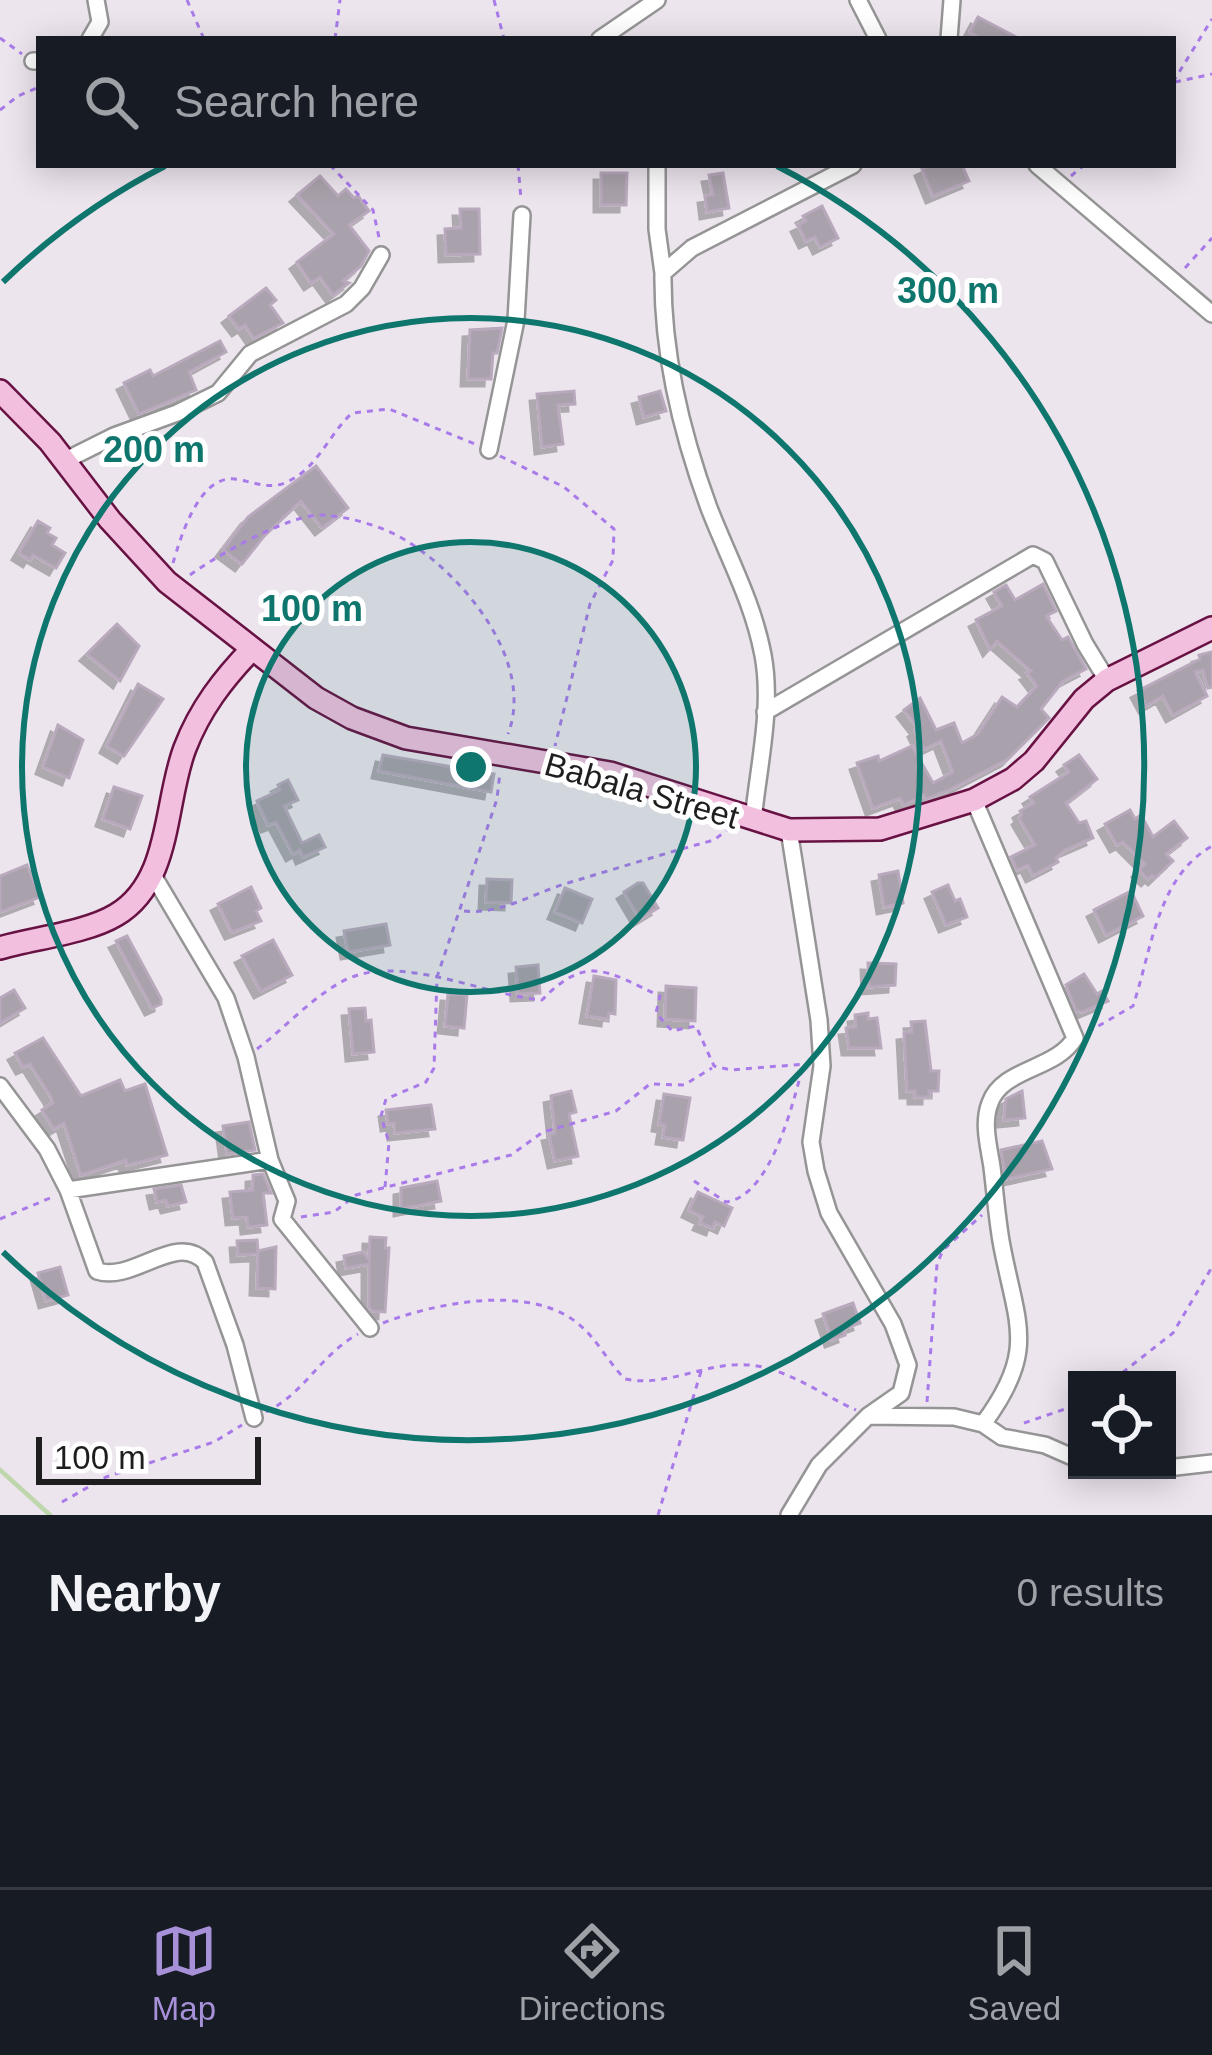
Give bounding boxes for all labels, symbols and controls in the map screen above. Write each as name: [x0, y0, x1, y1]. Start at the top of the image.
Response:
search box: [36, 36, 1176, 168]
icon: search: [78, 69, 144, 135]
text: Search here: [174, 76, 419, 127]
text: 300 m: [897, 270, 999, 311]
text: 200 m: [103, 429, 205, 470]
text: 100 m: [261, 588, 363, 629]
street label: Babala Street: [541, 745, 743, 836]
centre of rings: [450, 746, 492, 788]
map controls: [1068, 1371, 1176, 1479]
button: locate: [1068, 1371, 1176, 1479]
scale bar: [36, 1431, 261, 1484]
text: 100 m: [54, 1439, 146, 1476]
text: Nearby: [48, 1565, 221, 1622]
text: 0 results: [1017, 1571, 1164, 1614]
tab: Map: [151, 1918, 217, 2028]
tab: Directions: [519, 1918, 666, 2028]
tab: Saved: [967, 1918, 1061, 2028]

